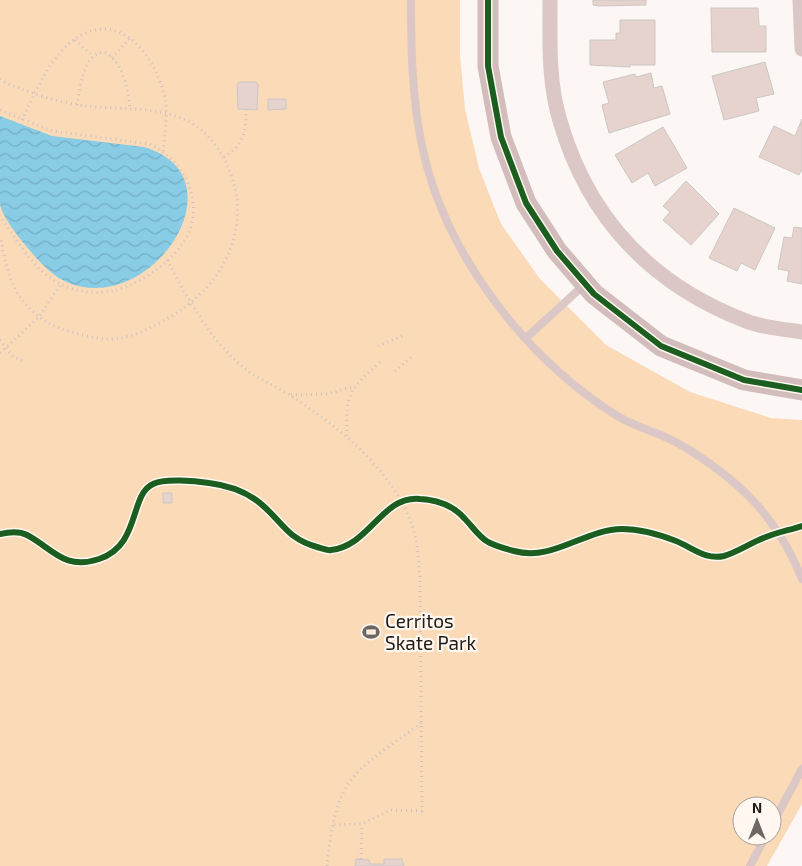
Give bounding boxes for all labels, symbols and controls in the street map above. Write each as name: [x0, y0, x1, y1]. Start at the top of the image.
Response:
place label: Cerritos Skate Park: [385, 609, 477, 654]
sports icon: Cerritos Skate Park: [361, 622, 381, 642]
north arrow: [732, 796, 782, 846]
text: N: [752, 799, 762, 816]

